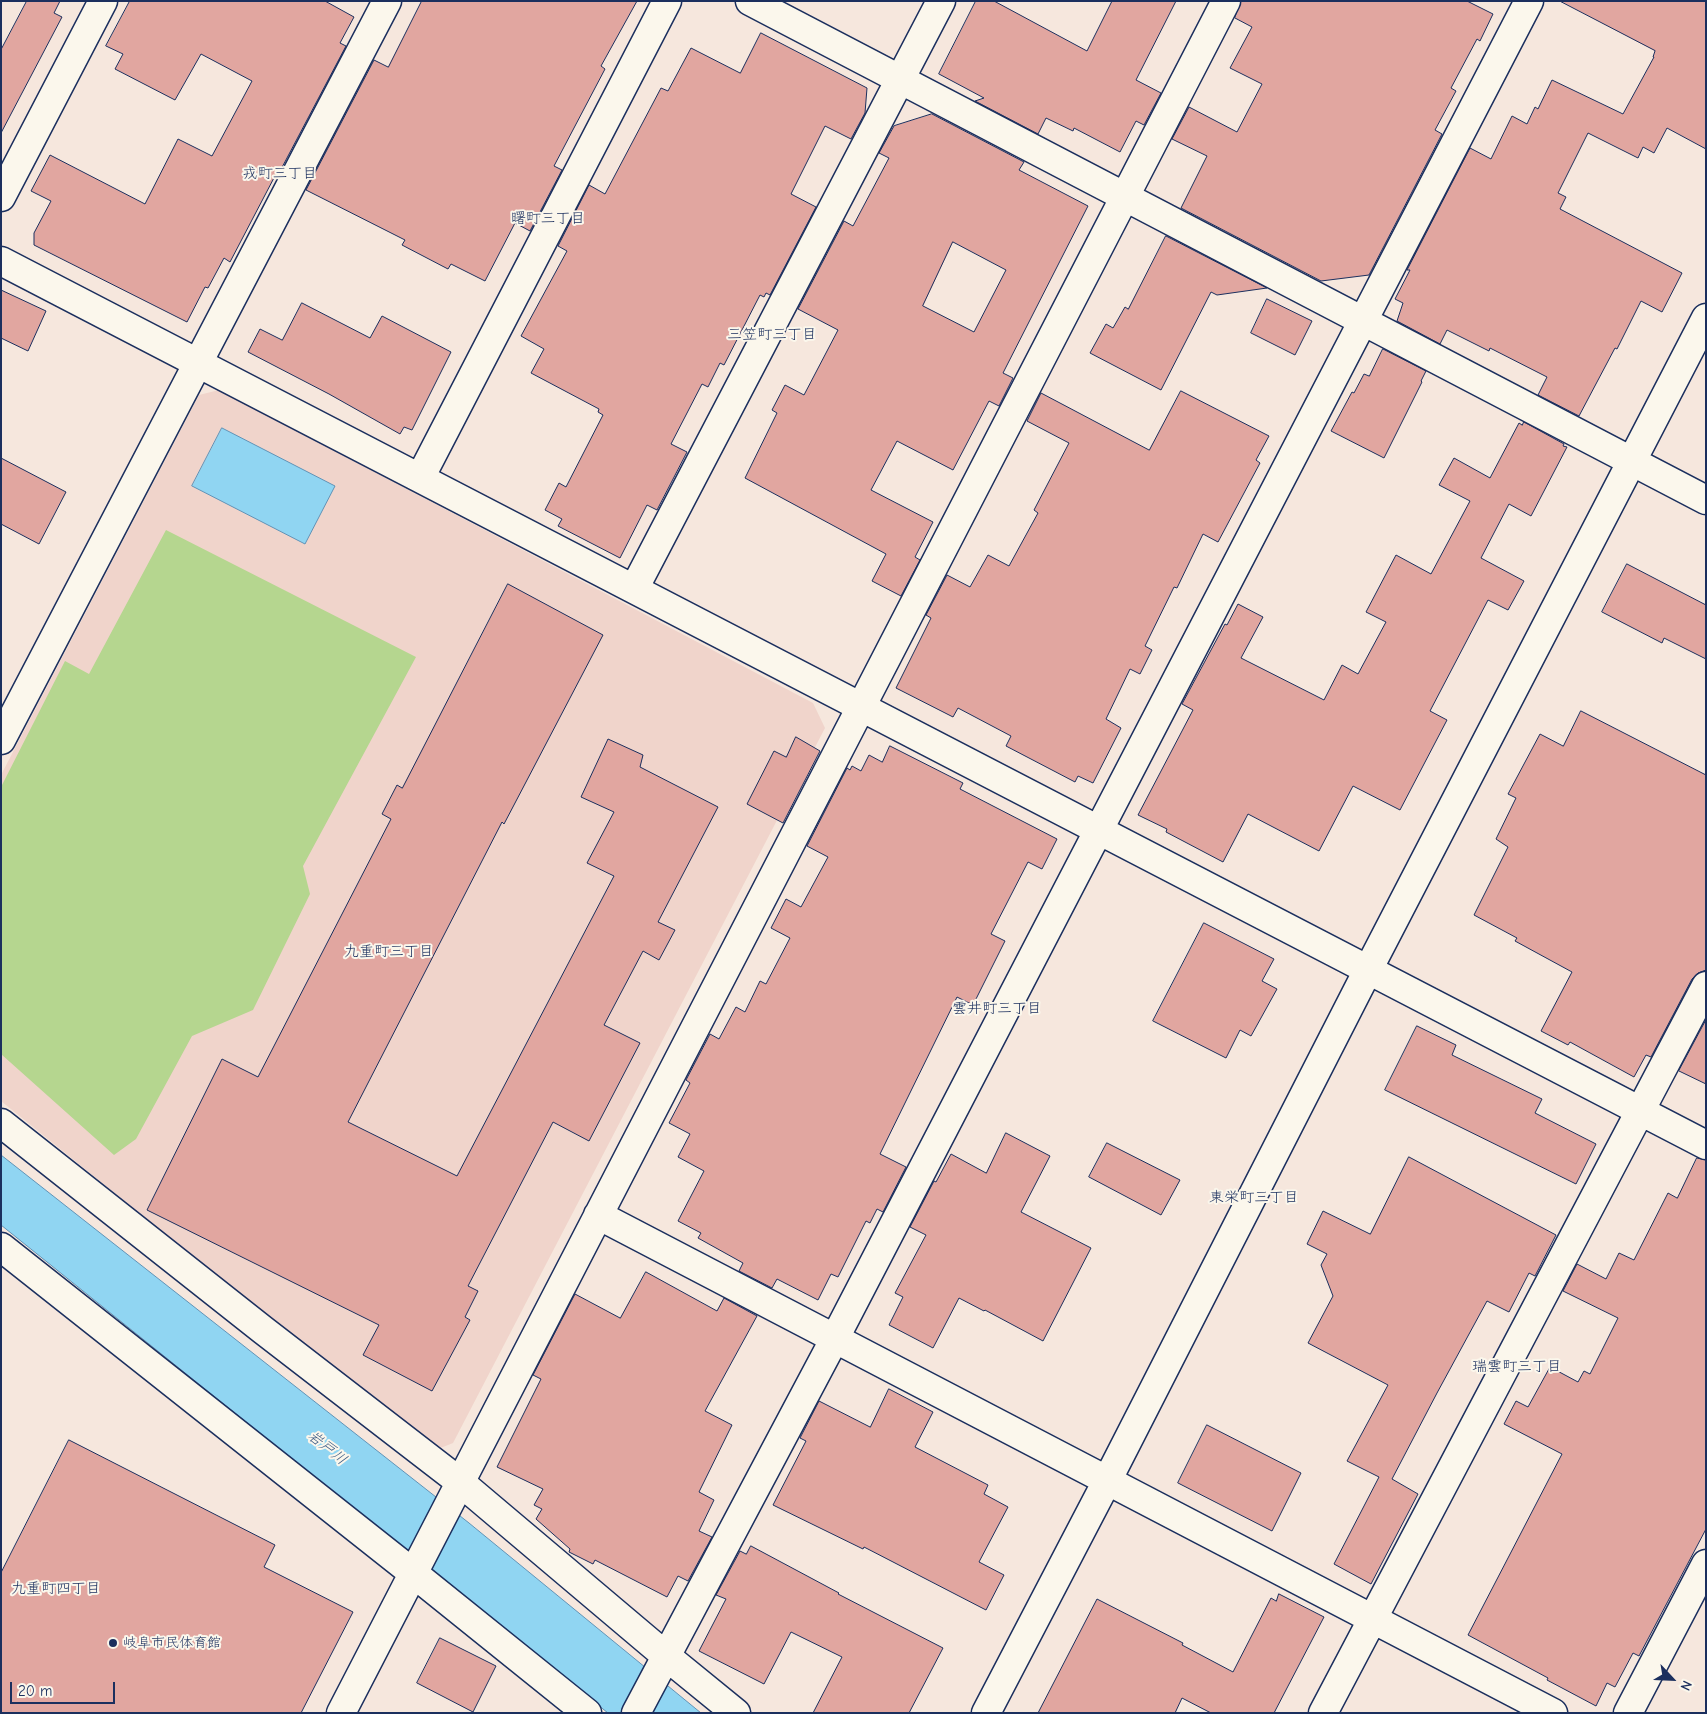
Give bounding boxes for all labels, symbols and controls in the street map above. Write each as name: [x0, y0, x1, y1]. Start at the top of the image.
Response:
district label: 戎町三丁目: [243, 165, 317, 183]
district label: 曙町三丁目: [511, 210, 585, 228]
district label: 三笠町三丁目: [727, 326, 817, 344]
district label: 九重町三丁目: [344, 943, 434, 961]
district label: 雲井町三丁目: [952, 1000, 1042, 1018]
district label: 東栄町三丁目: [1209, 1189, 1299, 1207]
district label: 瑞雲町三丁目: [1472, 1358, 1562, 1376]
water label: 岩戸川: [304, 1427, 350, 1469]
district label: 九重町四丁目: [11, 1580, 101, 1598]
place label: 岐阜市民体育館: [123, 1635, 221, 1651]
marker: 岐阜市民体育館: [107, 1637, 119, 1649]
north arrow: [1647, 1654, 1697, 1704]
scale bar: [12, 1672, 118, 1704]
text: N: [1676, 1678, 1696, 1693]
text: 20 m: [18, 1682, 52, 1700]

